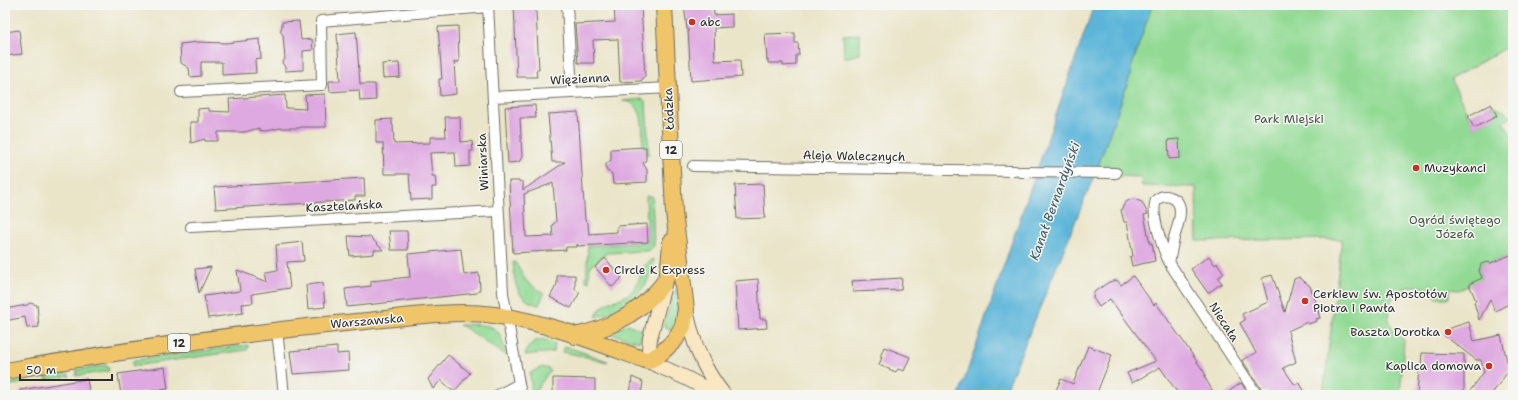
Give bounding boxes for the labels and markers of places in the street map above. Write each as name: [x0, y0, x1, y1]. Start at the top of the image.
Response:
place label: abc: [700, 14, 721, 30]
marker: abc: [687, 17, 697, 27]
place label: Muzykanci: [1424, 160, 1486, 176]
marker: Muzykanci: [1411, 163, 1421, 173]
place label: Circle K Express: [614, 262, 705, 278]
marker: Circle K Express: [601, 265, 611, 275]
place label: Cerkiew św. Apostołów Piotra i Pawła: [1313, 286, 1448, 316]
marker: Cerkiew św. Apostołów Piotra i Pawła: [1300, 296, 1310, 306]
place label: Baszta Dorotka: [1350, 324, 1441, 340]
marker: Baszta Dorotka: [1443, 327, 1453, 337]
place label: Kaplica domowa: [1385, 358, 1482, 374]
marker: Kaplica domowa: [1484, 361, 1494, 371]

